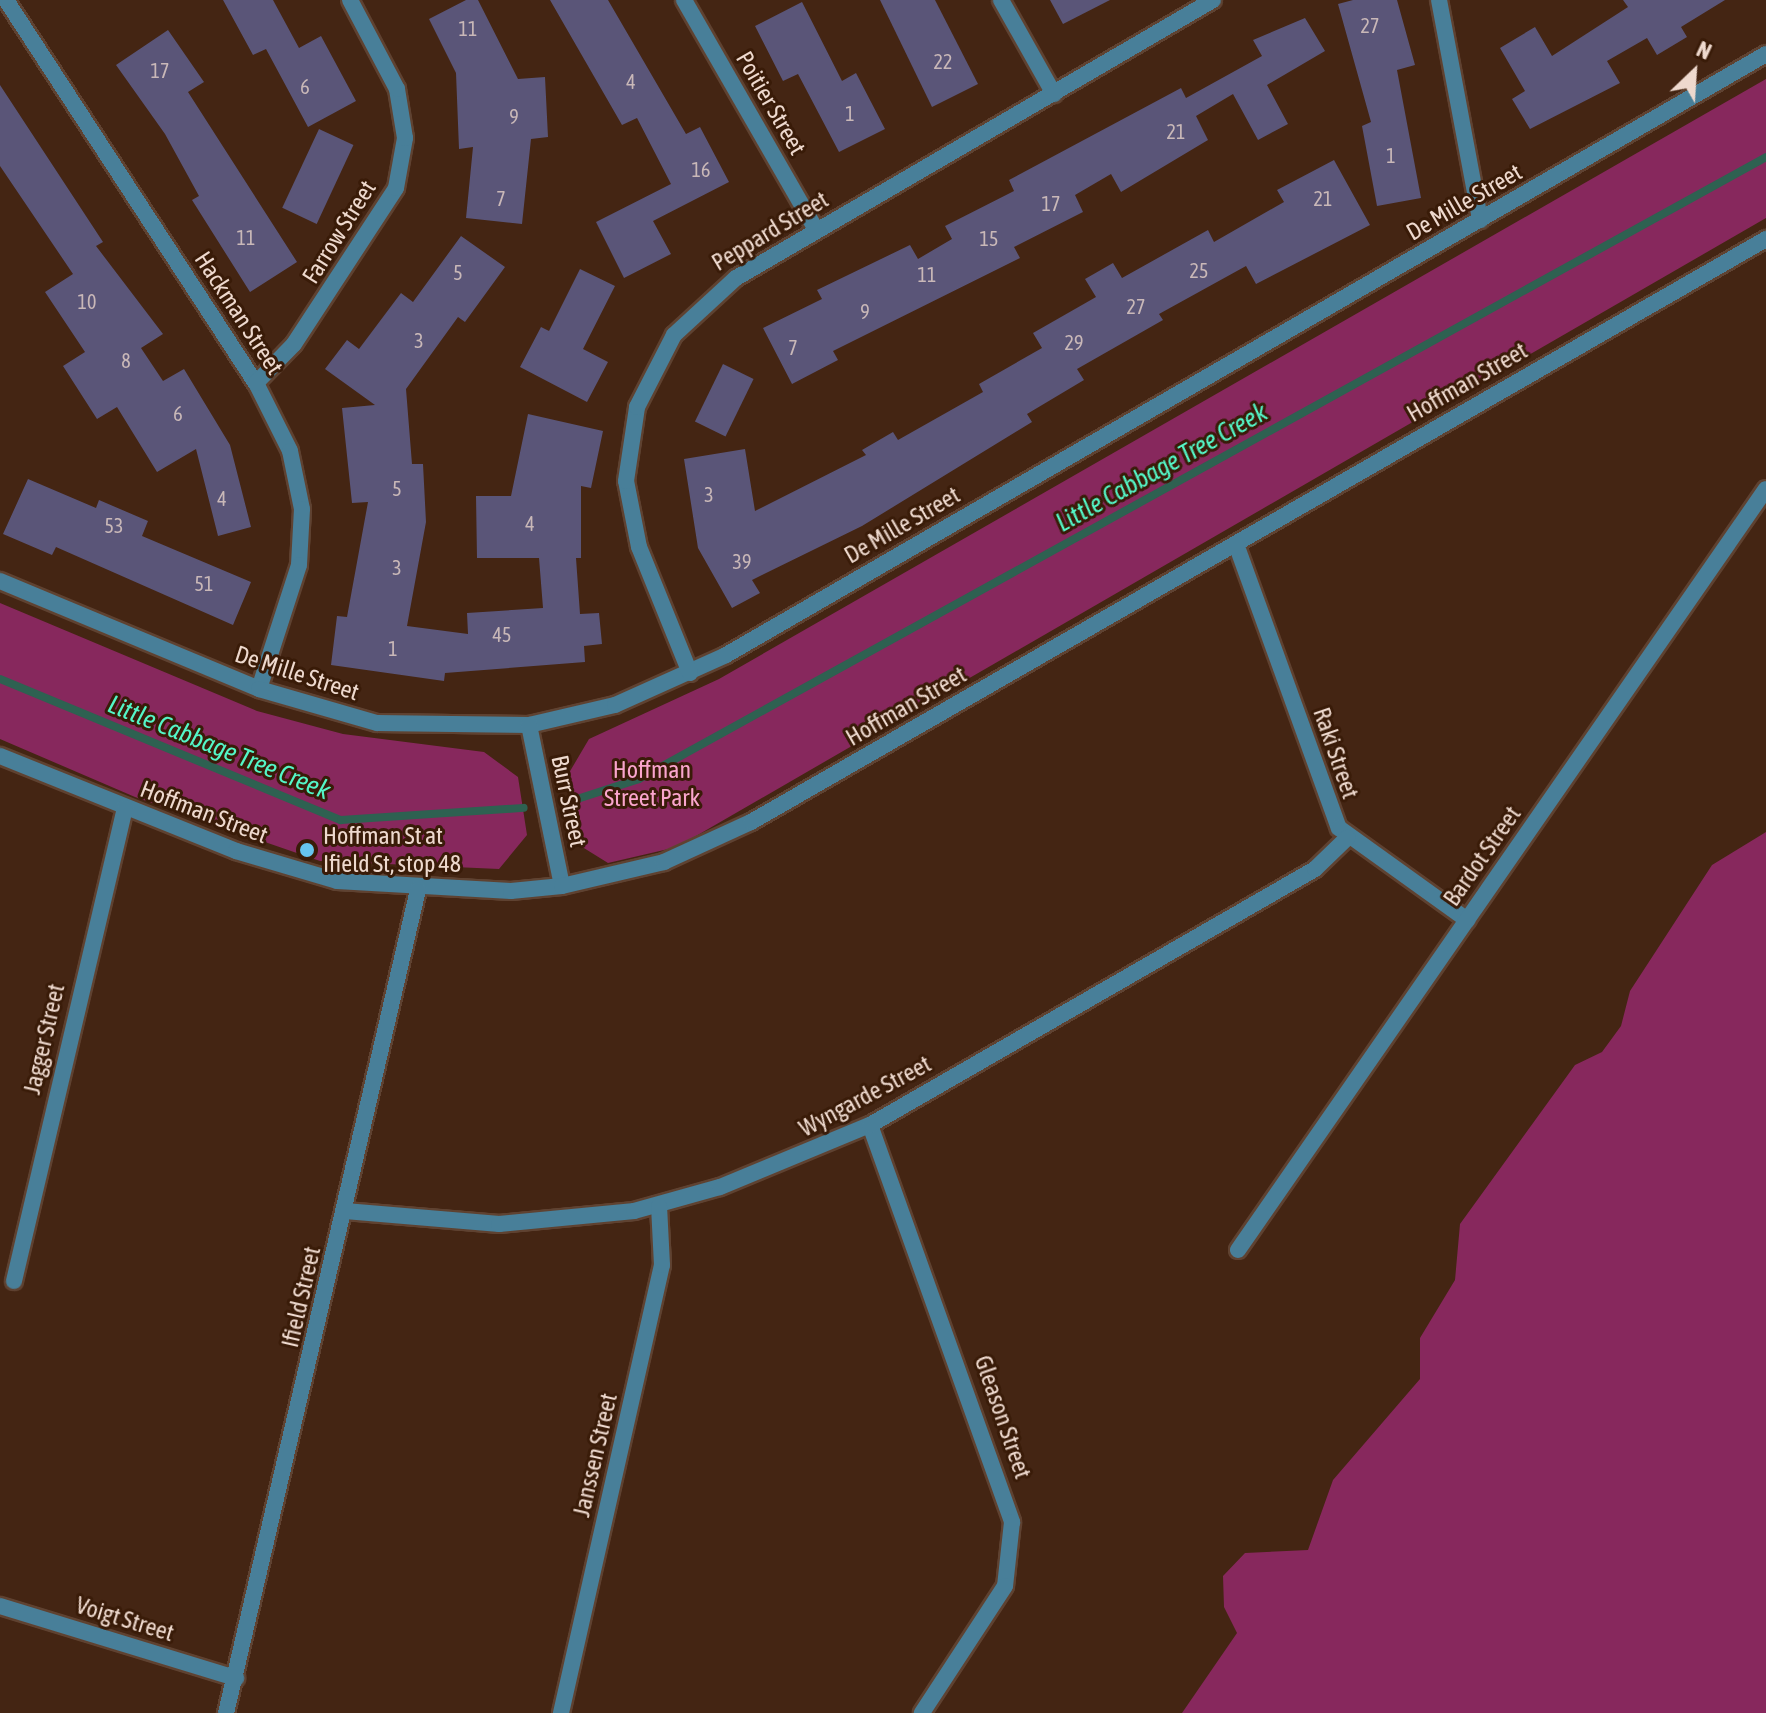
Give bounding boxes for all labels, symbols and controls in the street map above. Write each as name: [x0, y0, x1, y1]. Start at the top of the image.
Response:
house number: 27: [1361, 13, 1379, 37]
house number: 11: [459, 16, 477, 40]
north arrow: [1654, 32, 1734, 112]
text: N: [1693, 36, 1716, 65]
street label: Poitier Street: [730, 46, 812, 160]
house number: 22: [934, 49, 952, 73]
house number: 17: [151, 58, 169, 82]
house number: 4: [626, 69, 636, 93]
house number: 6: [300, 74, 310, 98]
house number: 1: [845, 101, 855, 125]
house number: 9: [509, 104, 519, 128]
house number: 21: [1167, 119, 1185, 143]
house number: 1: [1386, 143, 1396, 167]
house number: 16: [692, 157, 710, 181]
street label: De Mille Street: [1401, 157, 1527, 247]
street label: Farrow Street: [296, 175, 382, 289]
street label: Peppard Street: [707, 185, 833, 277]
house number: 7: [496, 186, 506, 210]
house number: 21: [1314, 186, 1332, 210]
house number: 17: [1042, 191, 1060, 215]
house number: 11: [237, 225, 255, 249]
house number: 15: [980, 226, 998, 250]
street label: Hackman Street: [189, 246, 289, 380]
house number: 25: [1190, 258, 1208, 282]
house number: 5: [453, 260, 463, 284]
house number: 11: [918, 262, 936, 286]
house number: 10: [78, 289, 96, 313]
house number: 27: [1127, 294, 1145, 318]
house number: 9: [860, 299, 870, 323]
house number: 3: [414, 328, 424, 352]
house number: 29: [1065, 330, 1083, 354]
house number: 7: [788, 335, 798, 359]
street label: Hoffman Street: [1402, 336, 1532, 428]
house number: 8: [121, 348, 131, 372]
water label: Little Cabbage Tree Creek: [1051, 397, 1273, 539]
house number: 6: [173, 401, 183, 425]
house number: 5: [392, 476, 402, 500]
street label: De Mille Street: [839, 480, 965, 570]
house number: 3: [704, 482, 714, 506]
house number: 4: [217, 486, 227, 510]
house number: 4: [525, 511, 535, 535]
house number: 53: [105, 513, 123, 537]
house number: 39: [733, 549, 751, 573]
house number: 3: [392, 555, 402, 579]
house number: 51: [195, 571, 213, 595]
house number: 45: [493, 622, 511, 646]
house number: 1: [388, 636, 398, 660]
street label: De Mille Street: [231, 639, 363, 707]
street label: Hoffman Street: [841, 660, 971, 752]
water label: Little Cabbage Tree Creek: [103, 689, 335, 807]
street label: Raki Street: [1307, 704, 1365, 802]
street label: Burr Street: [545, 752, 593, 850]
park label: Hoffman Street Park: [604, 756, 700, 812]
street label: Hoffman Street: [136, 774, 272, 850]
street label: Bardot Street: [1437, 801, 1527, 911]
place label: Hoffman St at Ifield St, stop 48: [323, 822, 461, 878]
marker: Hoffman St at Ifield St, stop 48: [298, 841, 316, 859]
street label: Jagger Street: [17, 981, 71, 1097]
street label: Wyngarde Street: [794, 1049, 936, 1143]
street label: Ifield Street: [275, 1244, 327, 1350]
street label: Gleason Street: [969, 1352, 1037, 1482]
street label: Janssen Street: [567, 1390, 623, 1520]
street label: Voigt Street: [72, 1590, 178, 1648]

